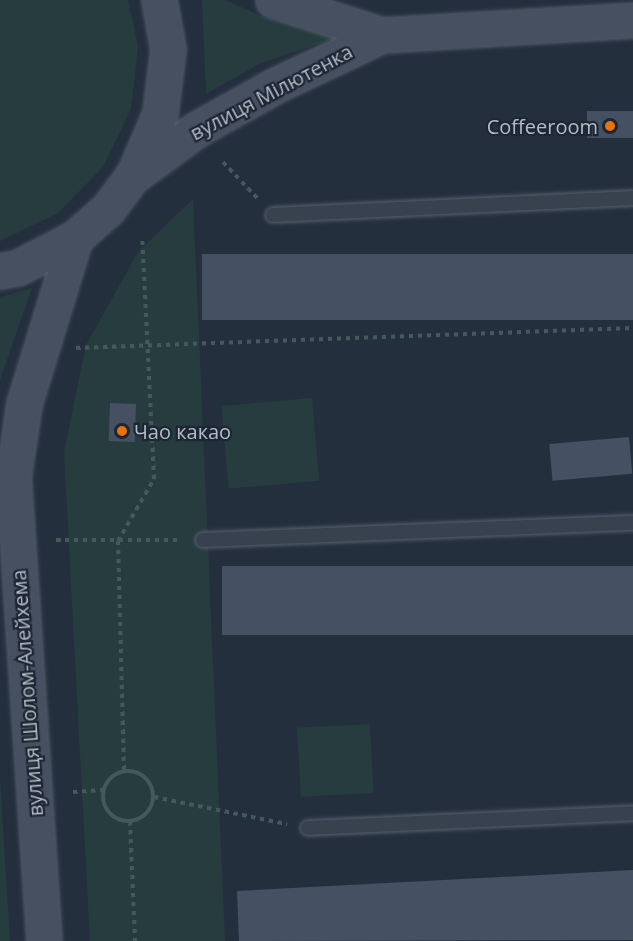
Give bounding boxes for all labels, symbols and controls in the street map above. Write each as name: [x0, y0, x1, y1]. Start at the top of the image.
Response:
street label: вулиця Мілютенка: [186, 39, 356, 145]
place label: Coffeeroom: [487, 114, 598, 138]
marker: Coffeeroom: [603, 119, 617, 133]
place label: Чао какао: [134, 419, 231, 443]
marker: Чао какао: [115, 424, 129, 438]
street label: вулиця Шолом-Алейхема: [6, 569, 48, 817]

